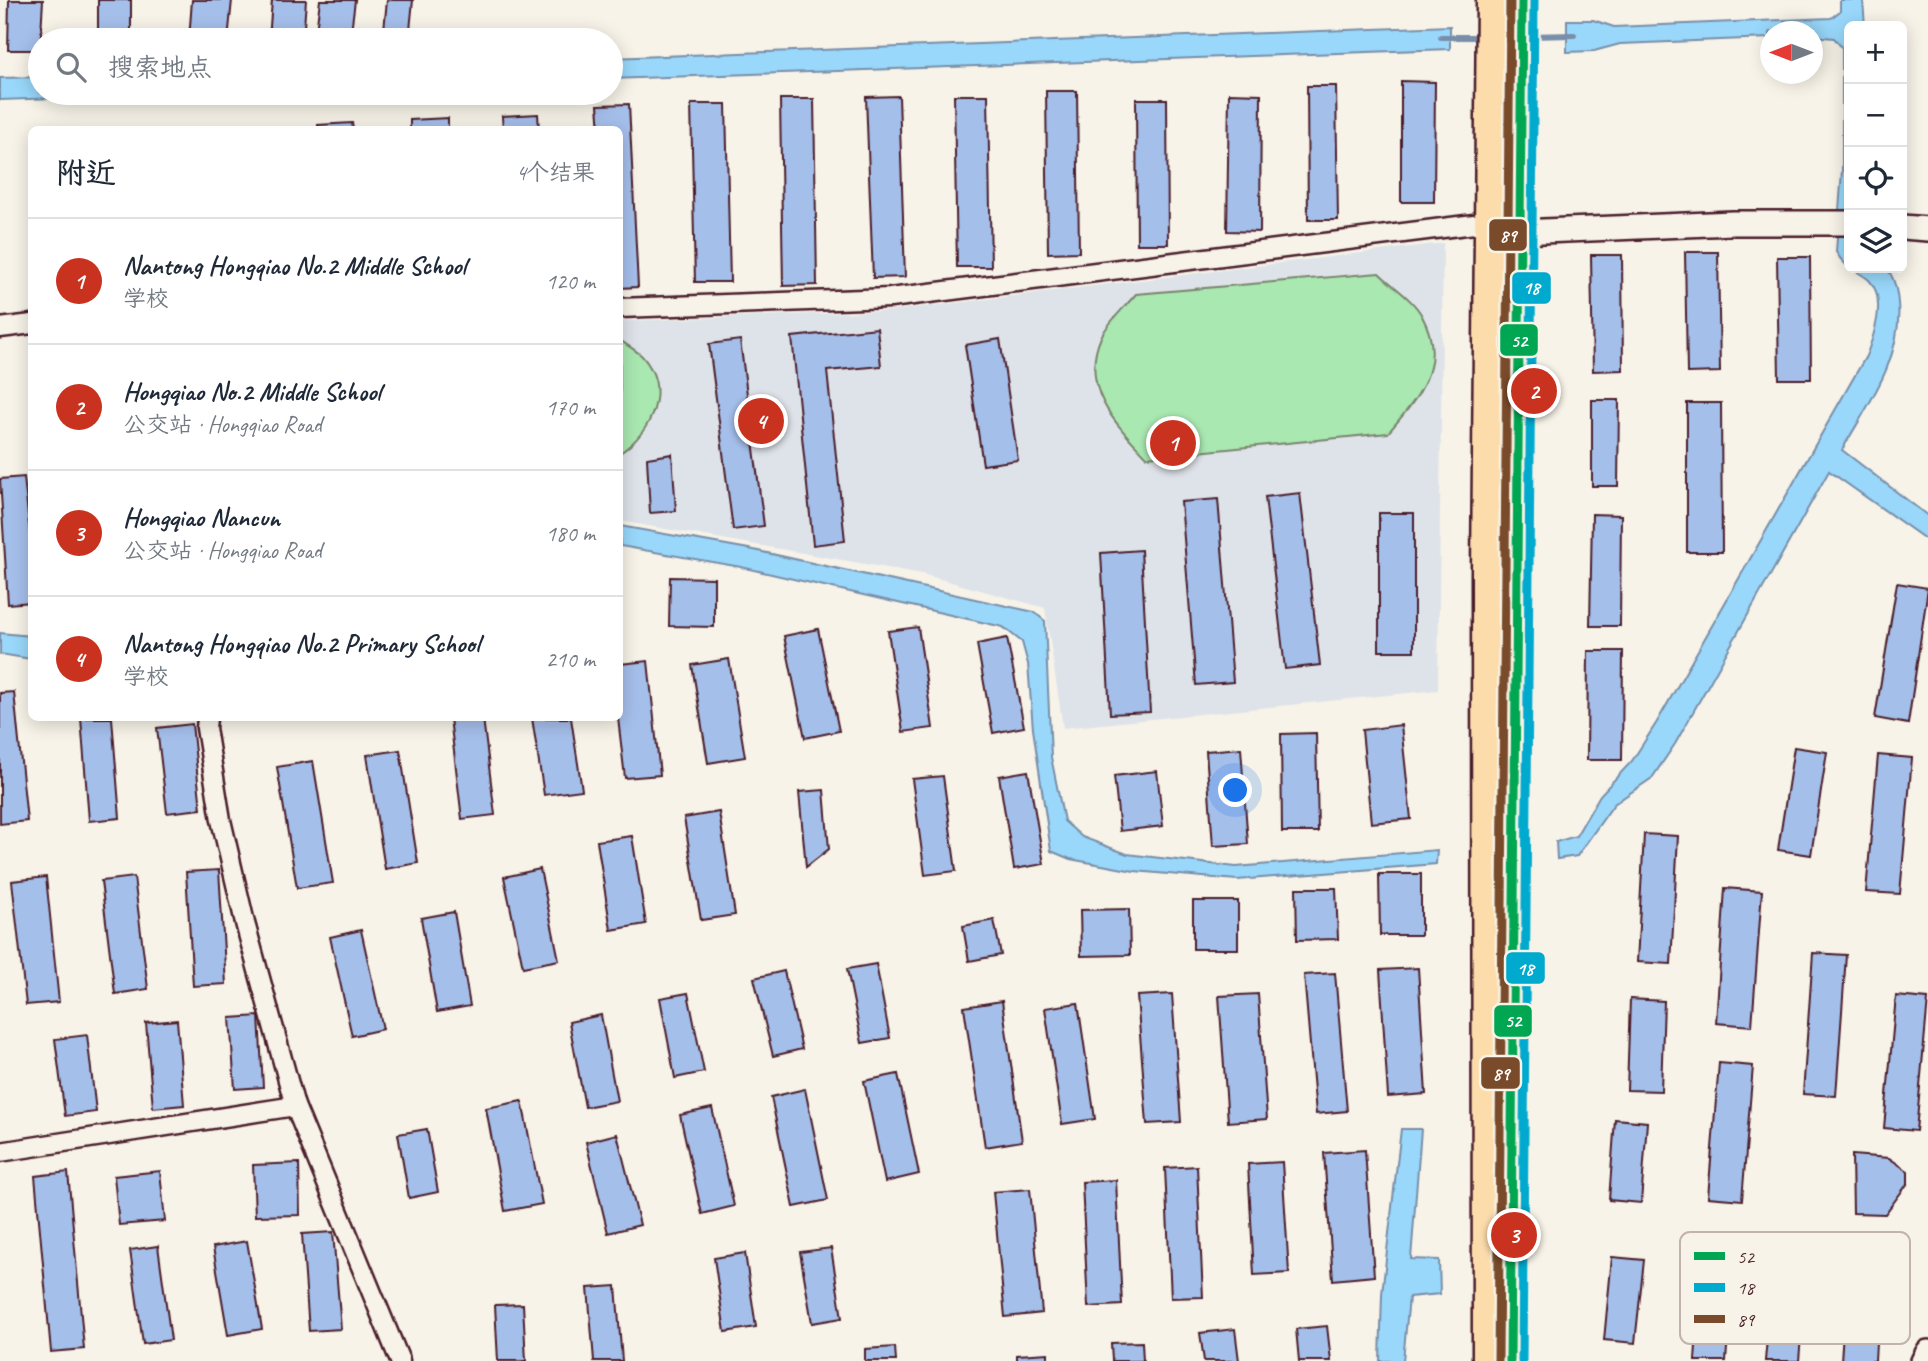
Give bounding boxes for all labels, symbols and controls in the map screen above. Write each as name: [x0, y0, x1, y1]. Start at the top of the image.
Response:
north arrow: [1760, 21, 1823, 84]
map controls: [1844, 21, 1907, 273]
button: +: [1844, 21, 1907, 84]
search box: [28, 28, 623, 105]
icon: search: [52, 48, 90, 86]
text: 搜索地点: [108, 51, 212, 84]
button: −: [1844, 84, 1907, 147]
button: locate: [1844, 147, 1907, 210]
text: 附近: [56, 154, 116, 192]
text: 4个结果: [516, 158, 595, 187]
button: layers: [1844, 210, 1907, 273]
line badge: 89: [1488, 218, 1528, 252]
text: 89: [1500, 224, 1519, 248]
text: Nantong Hongqiao No.2 Middle School: [123, 249, 466, 282]
text: 1: [74, 267, 84, 296]
text: 120 m: [546, 267, 595, 296]
line badge: 18: [1511, 271, 1552, 305]
text: 18: [1522, 276, 1542, 300]
text: 学校: [123, 284, 169, 313]
line badge: 52: [1499, 323, 1539, 357]
text: 52: [1511, 329, 1530, 353]
pin: 2: [1511, 365, 1557, 417]
text: Hongqiao No.2 Middle School: [123, 375, 381, 408]
text: 2: [74, 393, 84, 422]
text: 170 m: [546, 393, 595, 422]
pin: 4: [738, 395, 784, 447]
text: 公交站 · Hongqiao Road: [123, 410, 322, 439]
pin: 1: [1150, 417, 1196, 469]
text: Hongqiao Nancun: [123, 501, 280, 534]
text: 3: [74, 519, 84, 548]
text: 180 m: [546, 519, 595, 548]
text: 公交站 · Hongqiao Road: [123, 536, 322, 565]
text: Nantong Hongqiao No.2 Primary School: [123, 627, 480, 660]
text: 4: [74, 645, 84, 674]
text: 210 m: [546, 645, 595, 674]
text: 学校: [123, 662, 169, 691]
your location: [1218, 773, 1252, 807]
line badge: 18: [1505, 951, 1546, 985]
text: 18: [1516, 957, 1536, 981]
line badge: 52: [1493, 1004, 1533, 1038]
text: 52: [1505, 1009, 1524, 1033]
line badge: 89: [1480, 1056, 1521, 1090]
text: 89: [1493, 1062, 1512, 1086]
pin: 3: [1491, 1209, 1537, 1261]
legend: [1680, 1232, 1910, 1344]
text: 52: [1737, 1245, 1756, 1269]
text: 18: [1737, 1276, 1757, 1300]
text: 89: [1737, 1308, 1756, 1332]

